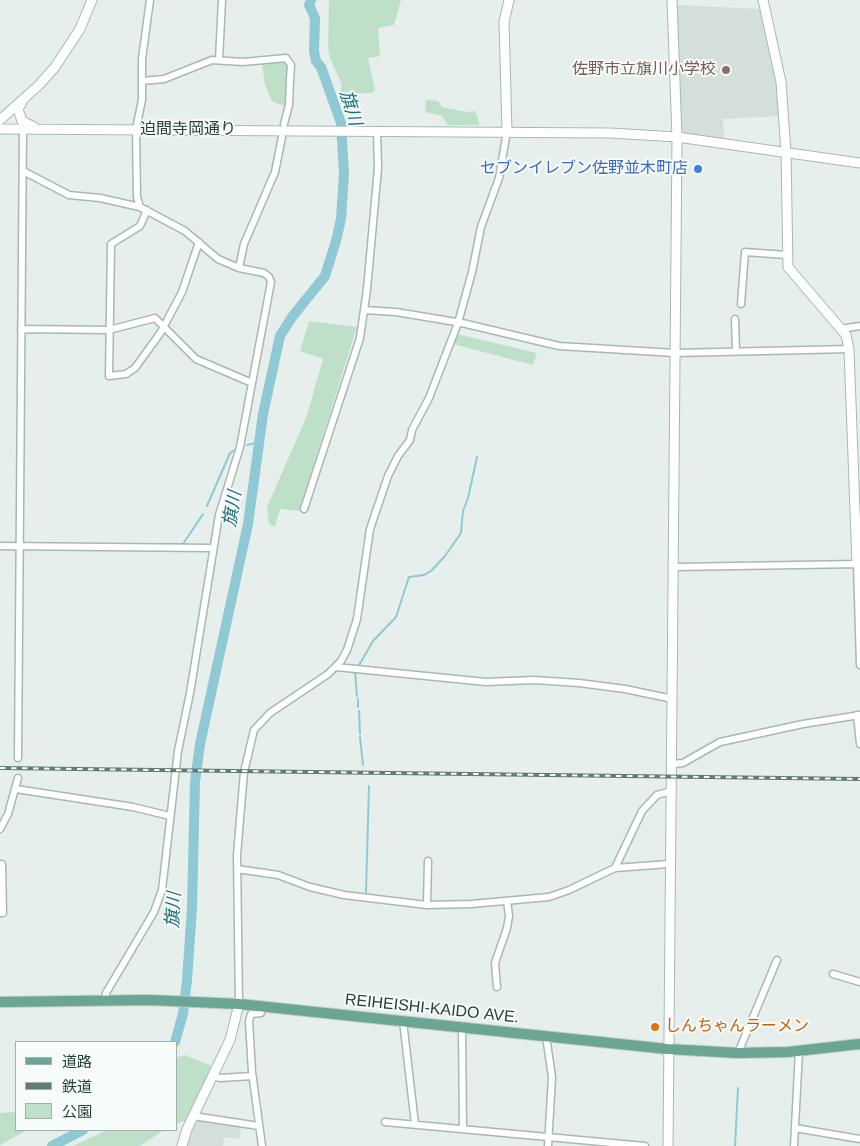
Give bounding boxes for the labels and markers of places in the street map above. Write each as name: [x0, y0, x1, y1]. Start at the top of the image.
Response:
place label: 佐野市立旗川小学校: [572, 60, 716, 80]
marker: 佐野市立旗川小学校: [720, 64, 732, 76]
place label: セブンイレブン佐野並木町店: [480, 159, 688, 179]
marker: セブンイレブン佐野並木町店: [692, 163, 704, 175]
place label: しんちゃんラーメン: [665, 1017, 809, 1037]
marker: しんちゃんラーメン: [649, 1021, 661, 1033]

